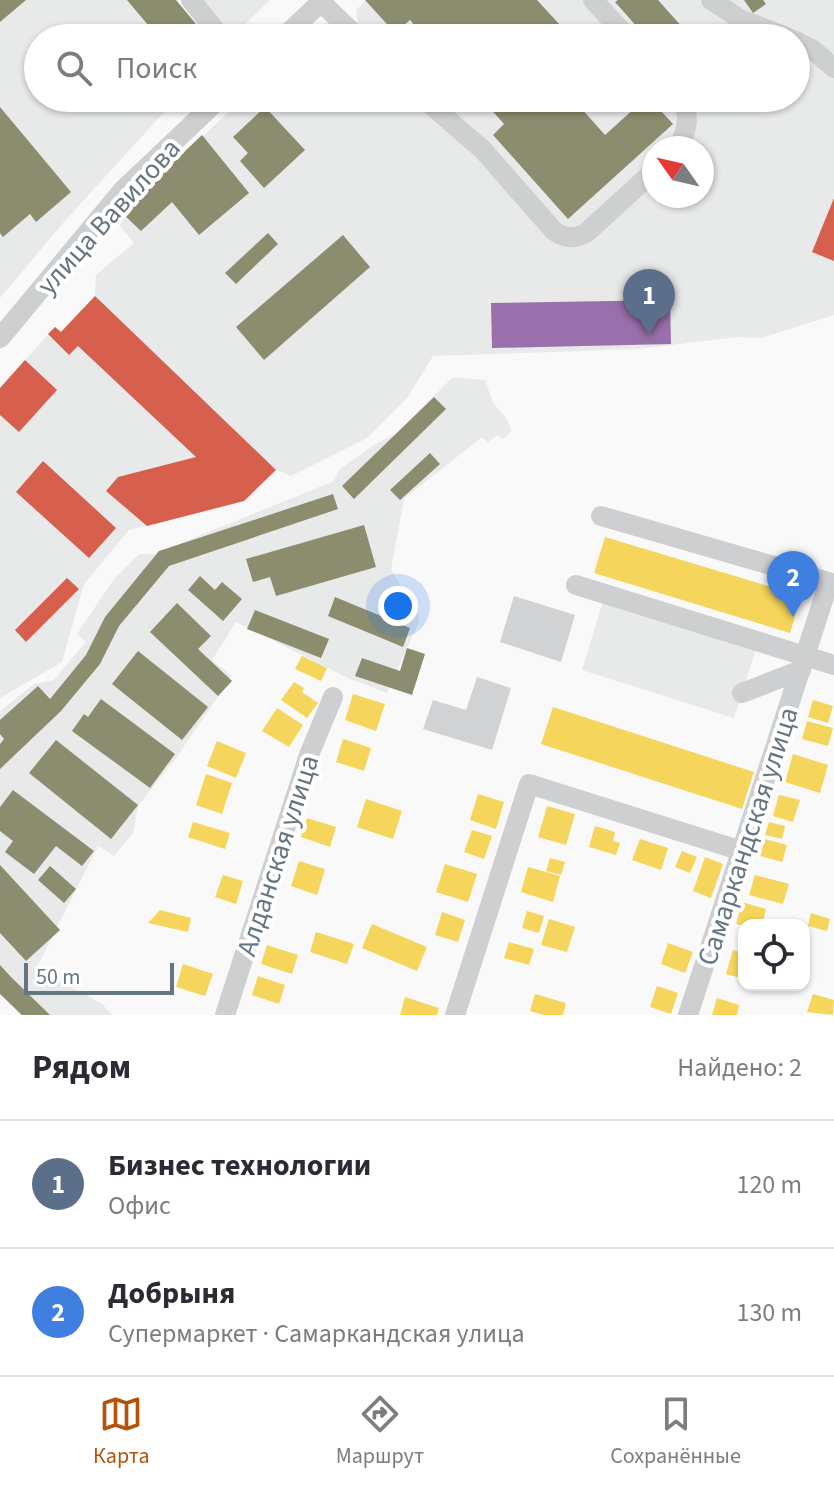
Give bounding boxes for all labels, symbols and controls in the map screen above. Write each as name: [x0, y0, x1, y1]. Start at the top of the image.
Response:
search box: [24, 24, 810, 112]
icon: search: [52, 46, 96, 90]
text: Поиск: [116, 47, 197, 90]
street label: улица Вавилова: [28, 130, 190, 304]
north arrow: [642, 136, 714, 208]
pin: 1: [623, 269, 675, 335]
pin: 2: [767, 551, 819, 617]
your location: [378, 586, 418, 626]
street label: Самаркандская улица: [687, 702, 809, 971]
street label: Алданская улица: [227, 750, 329, 961]
map controls: [738, 919, 810, 991]
button: locate: [738, 919, 810, 991]
scale bar: [24, 959, 174, 995]
text: 50 m: [36, 961, 81, 993]
text: Рядом: [32, 1043, 131, 1092]
text: Найдено: 2: [677, 1049, 802, 1086]
text: Бизнес технологии: [108, 1144, 371, 1187]
text: 1: [51, 1166, 65, 1203]
text: 120 m: [736, 1166, 802, 1203]
text: Офис: [108, 1187, 171, 1224]
text: Добрыня: [108, 1272, 235, 1315]
text: 2: [51, 1294, 65, 1331]
text: 130 m: [736, 1294, 802, 1331]
text: Супермаркет · Самаркандская улица: [108, 1315, 525, 1352]
tab: Карта: [93, 1392, 150, 1472]
tab: Маршрут: [336, 1392, 424, 1472]
tab: Сохранённые: [610, 1392, 741, 1472]

